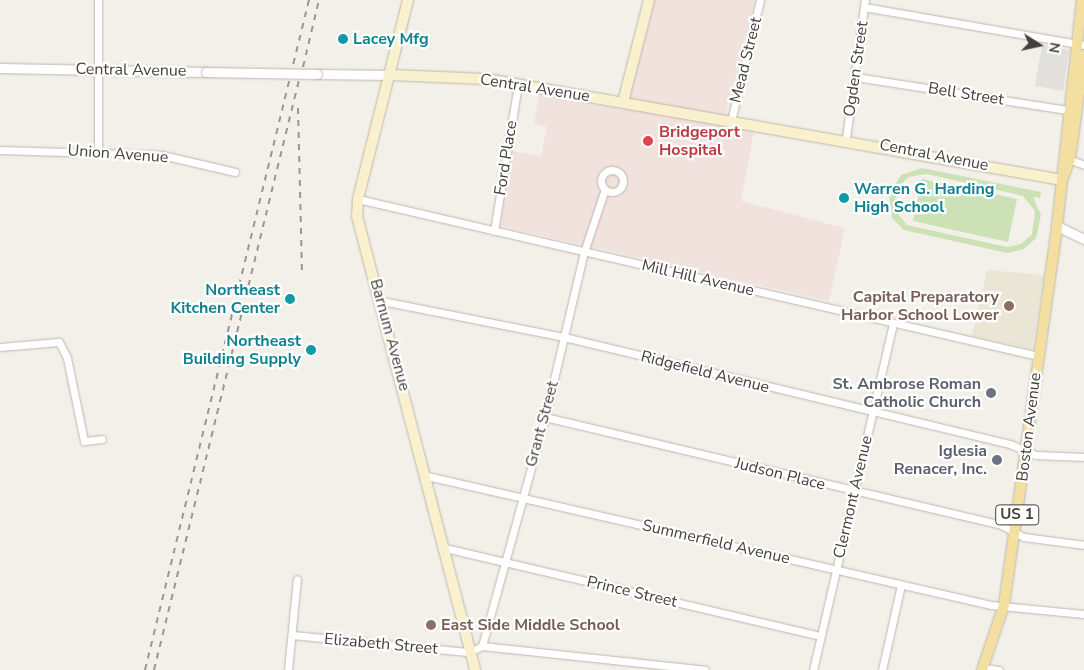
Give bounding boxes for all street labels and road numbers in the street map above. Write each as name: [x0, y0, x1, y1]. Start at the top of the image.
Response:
street label: Mead Street: [726, 15, 766, 105]
street label: Ogden Street: [840, 20, 872, 118]
street label: Central Avenue: [75, 59, 187, 81]
street label: Central Avenue: [479, 70, 591, 106]
street label: Bell Street: [927, 79, 1005, 109]
street label: Ford Place: [491, 119, 521, 197]
street label: Central Avenue: [878, 135, 990, 175]
street label: Union Avenue: [67, 141, 169, 167]
street label: Mill Hill Avenue: [640, 256, 756, 300]
street label: Barnum Avenue: [366, 277, 414, 393]
street label: Ridgefield Avenue: [639, 347, 771, 397]
street label: Boston Avenue: [1013, 372, 1045, 482]
street label: Grant Street: [521, 379, 563, 469]
street label: Clermont Avenue: [830, 434, 876, 560]
street label: Judson Place: [733, 454, 827, 494]
road number: US 1: [994, 502, 1040, 528]
street label: Summerfield Avenue: [640, 516, 792, 568]
street label: Prince Street: [585, 572, 679, 612]
street label: Elizabeth Street: [323, 629, 439, 659]

